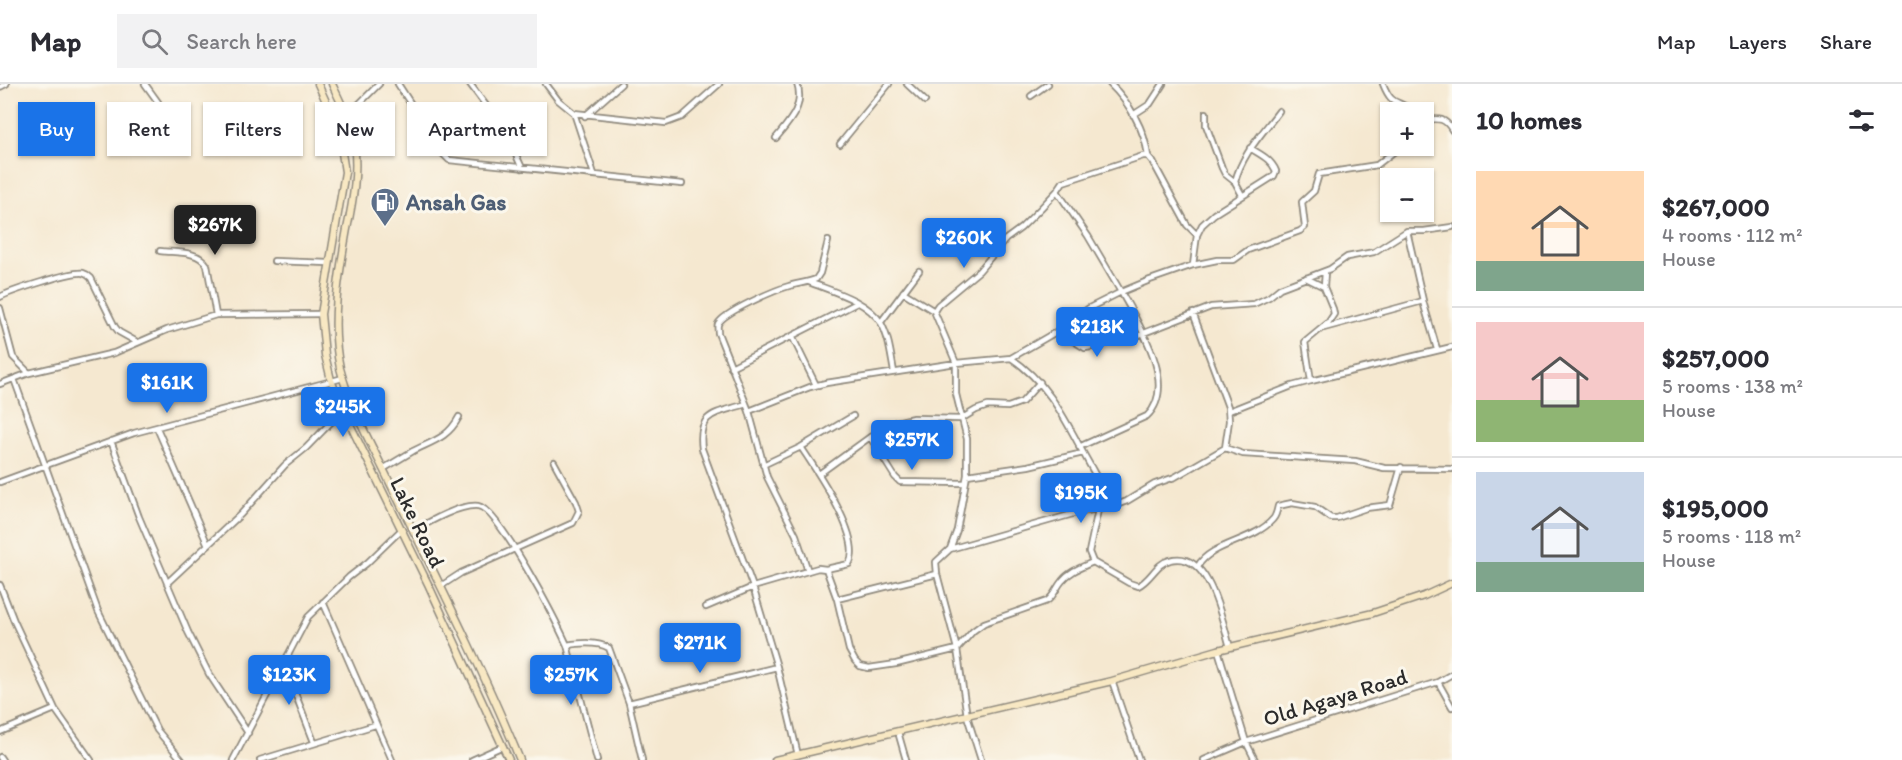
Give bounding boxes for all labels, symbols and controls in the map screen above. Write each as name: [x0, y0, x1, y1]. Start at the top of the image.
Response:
search box: [117, 14, 537, 68]
text: Map: [30, 24, 81, 58]
icon: search: [138, 25, 171, 58]
text: Search here: [186, 28, 297, 55]
text: Map: [1657, 29, 1696, 54]
text: Layers: [1729, 29, 1787, 54]
text: Share: [1820, 29, 1872, 54]
chip: Buy: [18, 102, 95, 156]
chip: Rent: [107, 102, 191, 156]
chip: Filters: [203, 102, 303, 156]
chip: New: [315, 102, 395, 156]
chip: Apartment: [407, 102, 547, 156]
map controls: [1380, 102, 1434, 222]
button: +: [1380, 102, 1434, 156]
text: 10 homes: [1476, 104, 1582, 136]
icon: filters: [1845, 104, 1878, 137]
button: −: [1380, 168, 1434, 222]
fuel station icon: Ansah Gas: [369, 186, 401, 228]
place label: Ansah Gas: [405, 189, 506, 216]
text: $267,000: [1662, 191, 1770, 223]
icon: home: [1524, 195, 1596, 267]
pin: $267K: [173, 205, 257, 256]
text: $267K: [188, 212, 242, 236]
pin: $260K: [922, 218, 1006, 269]
text: 4 rooms · 112 m²: [1662, 223, 1802, 247]
text: $260K: [936, 225, 992, 249]
text: House: [1662, 247, 1716, 271]
pin: $218K: [1055, 307, 1139, 358]
text: $218K: [1070, 314, 1124, 338]
text: $257,000: [1662, 342, 1770, 374]
icon: home: [1524, 346, 1596, 418]
pin: $161K: [125, 363, 209, 414]
text: $161K: [141, 370, 193, 394]
text: 5 rooms · 138 m²: [1662, 374, 1803, 398]
pin: $245K: [301, 387, 385, 438]
text: $245K: [315, 394, 371, 418]
text: House: [1662, 398, 1716, 422]
pin: $257K: [870, 420, 954, 471]
text: $257K: [885, 427, 939, 451]
street label: Lake Road: [384, 473, 451, 572]
pin: $195K: [1039, 473, 1123, 524]
text: $195K: [1054, 480, 1108, 504]
text: $195,000: [1662, 492, 1769, 524]
icon: home: [1524, 496, 1596, 568]
text: 5 rooms · 118 m²: [1662, 524, 1801, 548]
text: House: [1662, 548, 1716, 572]
pin: $271K: [658, 623, 742, 674]
text: $271K: [674, 630, 726, 654]
pin: $123K: [247, 655, 331, 706]
pin: $257K: [529, 655, 613, 706]
text: $123K: [262, 662, 316, 686]
text: $257K: [544, 662, 598, 686]
street label: Old Agaya Road: [1260, 663, 1411, 732]

